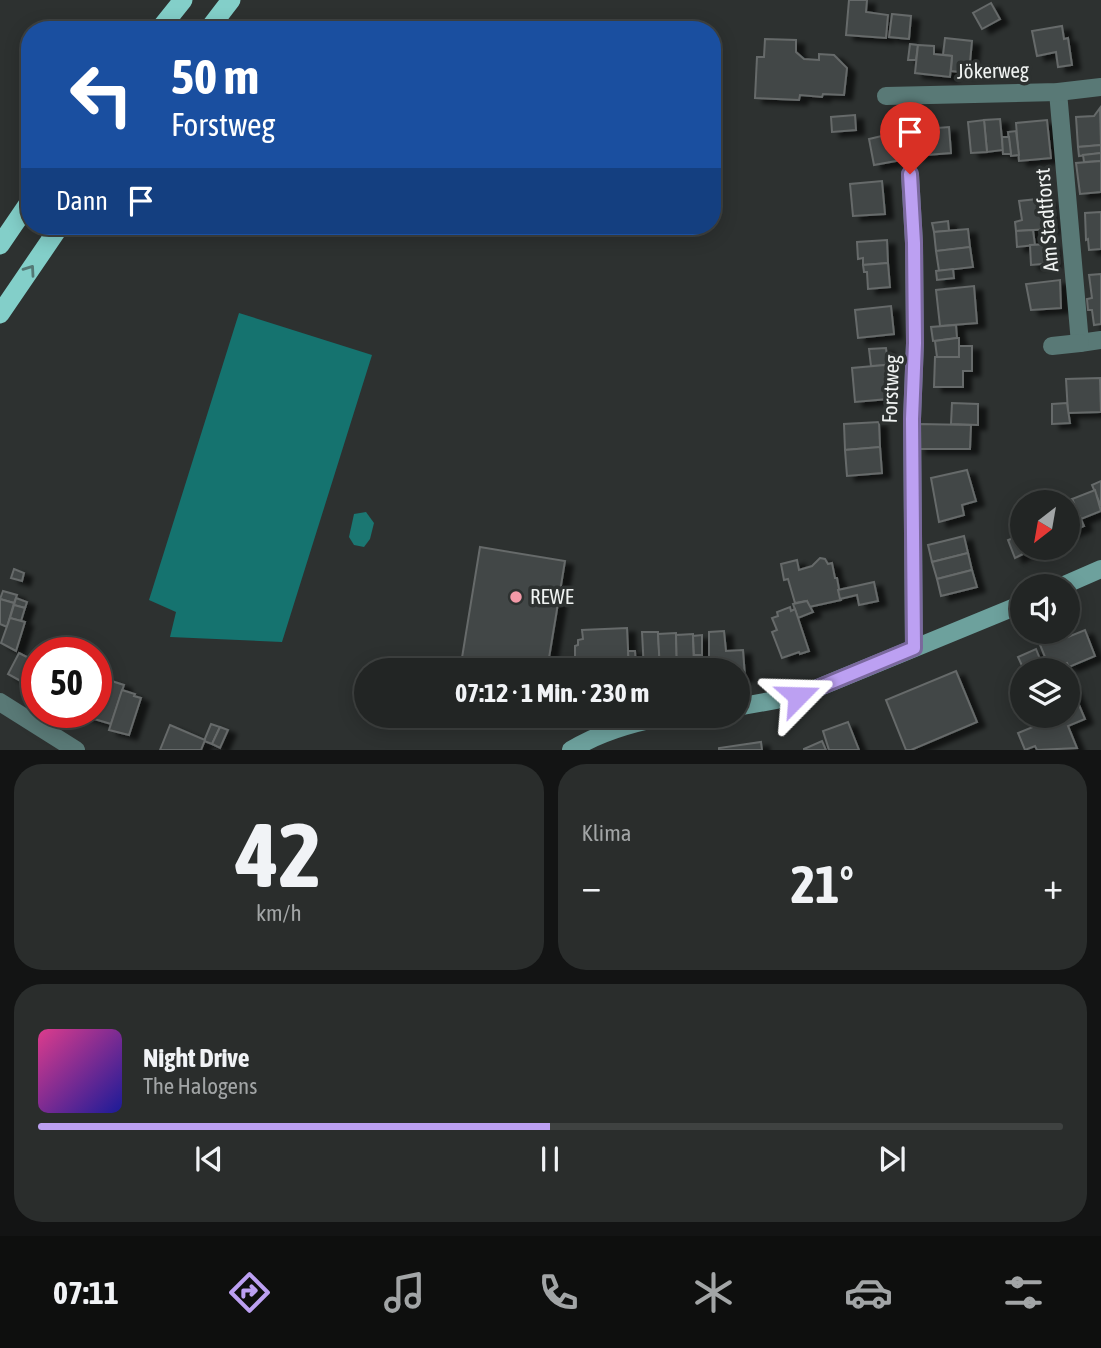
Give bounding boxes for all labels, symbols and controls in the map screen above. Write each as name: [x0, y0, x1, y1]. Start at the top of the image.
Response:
text: 50 m: [171, 48, 259, 104]
icon: left: [56, 49, 147, 140]
street label: Jökerweg: [957, 57, 1029, 83]
pin: [880, 102, 940, 174]
text: Forstweg: [171, 106, 275, 143]
icon: arrive: [891, 113, 929, 151]
street label: Am Stadtforst: [1030, 167, 1063, 273]
icon: arrive: [122, 182, 160, 220]
text: Dann: [56, 186, 108, 216]
one-way arrow: [21, 265, 34, 278]
street label: Forstweg: [877, 354, 903, 424]
north arrow: [1010, 490, 1080, 560]
map controls: [1010, 490, 1080, 728]
button: sound: [1010, 574, 1080, 644]
place label: REWE: [530, 584, 574, 608]
marker: REWE: [508, 589, 524, 605]
speed limit sign: 50: [21, 637, 112, 728]
button: layers: [1010, 658, 1080, 728]
position arrow: [761, 659, 835, 733]
text: 07:12 · 1 Min. · 230 m: [455, 678, 649, 708]
text: 42: [236, 802, 322, 906]
text: Klima: [582, 820, 631, 846]
text: 21°: [791, 854, 854, 914]
text: −: [582, 864, 601, 907]
text: +: [1043, 864, 1063, 907]
text: km/h: [256, 900, 302, 926]
text: Night Drive: [143, 1043, 250, 1073]
text: The Halogens: [143, 1073, 257, 1099]
icon: previous: [190, 1140, 228, 1178]
icon: pause: [531, 1140, 569, 1178]
icon: next: [873, 1140, 911, 1178]
icon: directions: [225, 1268, 274, 1317]
icon: music: [380, 1268, 429, 1317]
icon: phone: [534, 1268, 583, 1317]
icon: climate: [689, 1268, 738, 1317]
icon: car: [844, 1268, 893, 1317]
icon: filters: [999, 1268, 1048, 1317]
text: 07:11: [53, 1274, 119, 1311]

